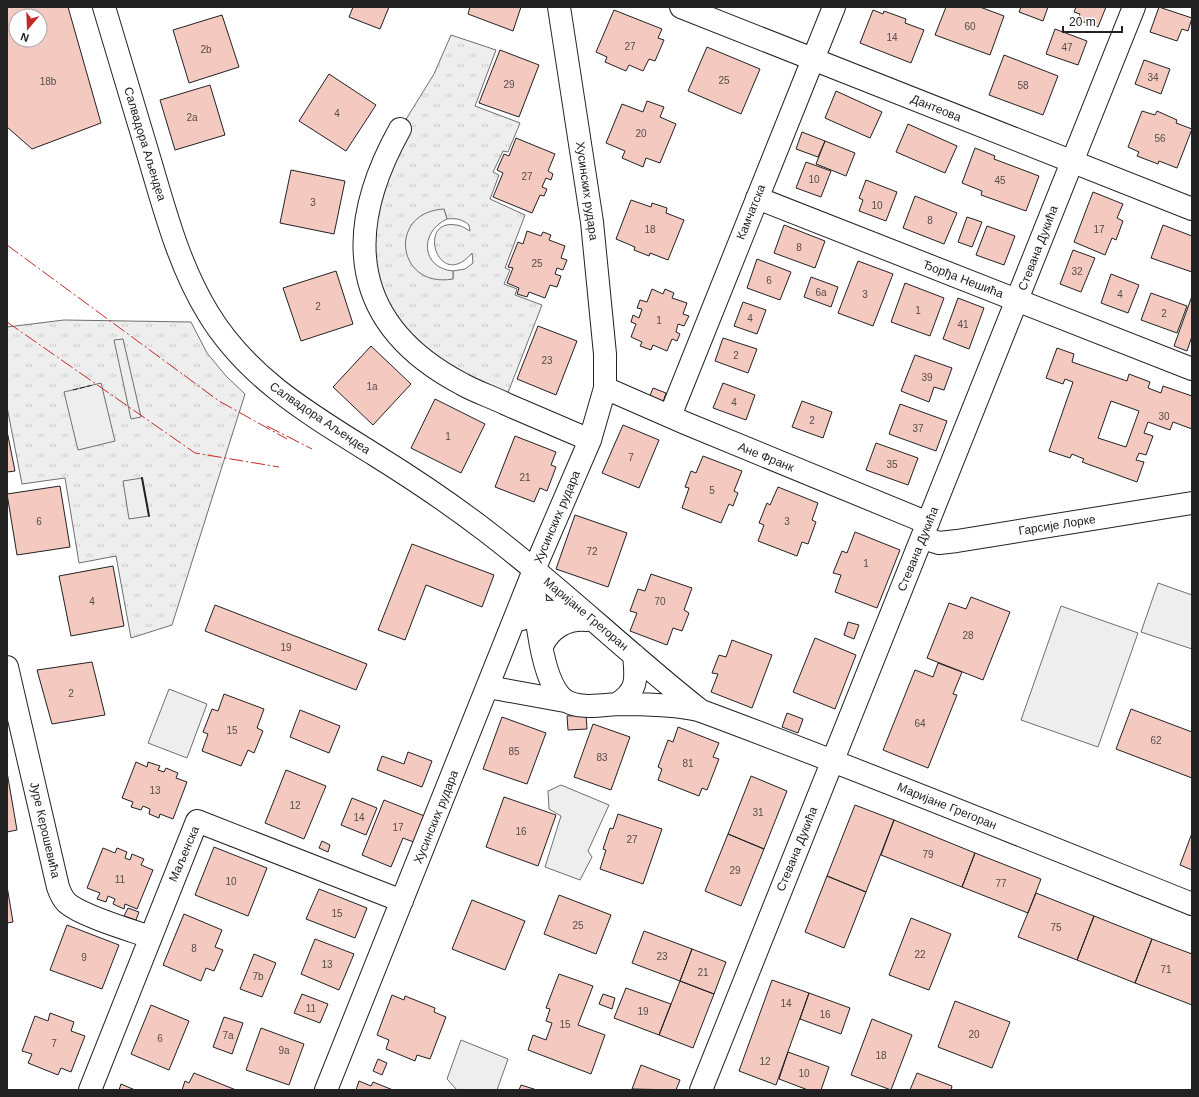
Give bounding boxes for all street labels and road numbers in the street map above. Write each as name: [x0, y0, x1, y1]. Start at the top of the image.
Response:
street label: Салвадора Аљендеа: [121, 85, 169, 203]
street label: Дантеова: [909, 92, 964, 125]
street label: Хусинских рудара: [573, 141, 601, 242]
street label: Камчатска: [734, 182, 768, 242]
street label: Стевана Дукића: [1015, 203, 1061, 292]
street label: Ђорђа Нешића: [921, 257, 1006, 301]
street label: Салвадора Аљендеа: [267, 379, 373, 457]
street label: Ане Франк: [736, 439, 797, 475]
street label: Хусинских рудара: [531, 468, 583, 565]
street label: Стевана Дукића: [895, 504, 941, 593]
street label: Гарсије Лорке: [1017, 512, 1097, 538]
street label: Маријане Грегоран: [541, 575, 631, 653]
street label: Хусинских рудара: [411, 768, 461, 866]
street label: Маријане Грегоран: [895, 780, 999, 832]
street label: Јуре Керошевића: [27, 781, 63, 880]
street label: Стевана Дукића: [774, 804, 820, 893]
street label: Маљенска: [166, 824, 202, 884]

